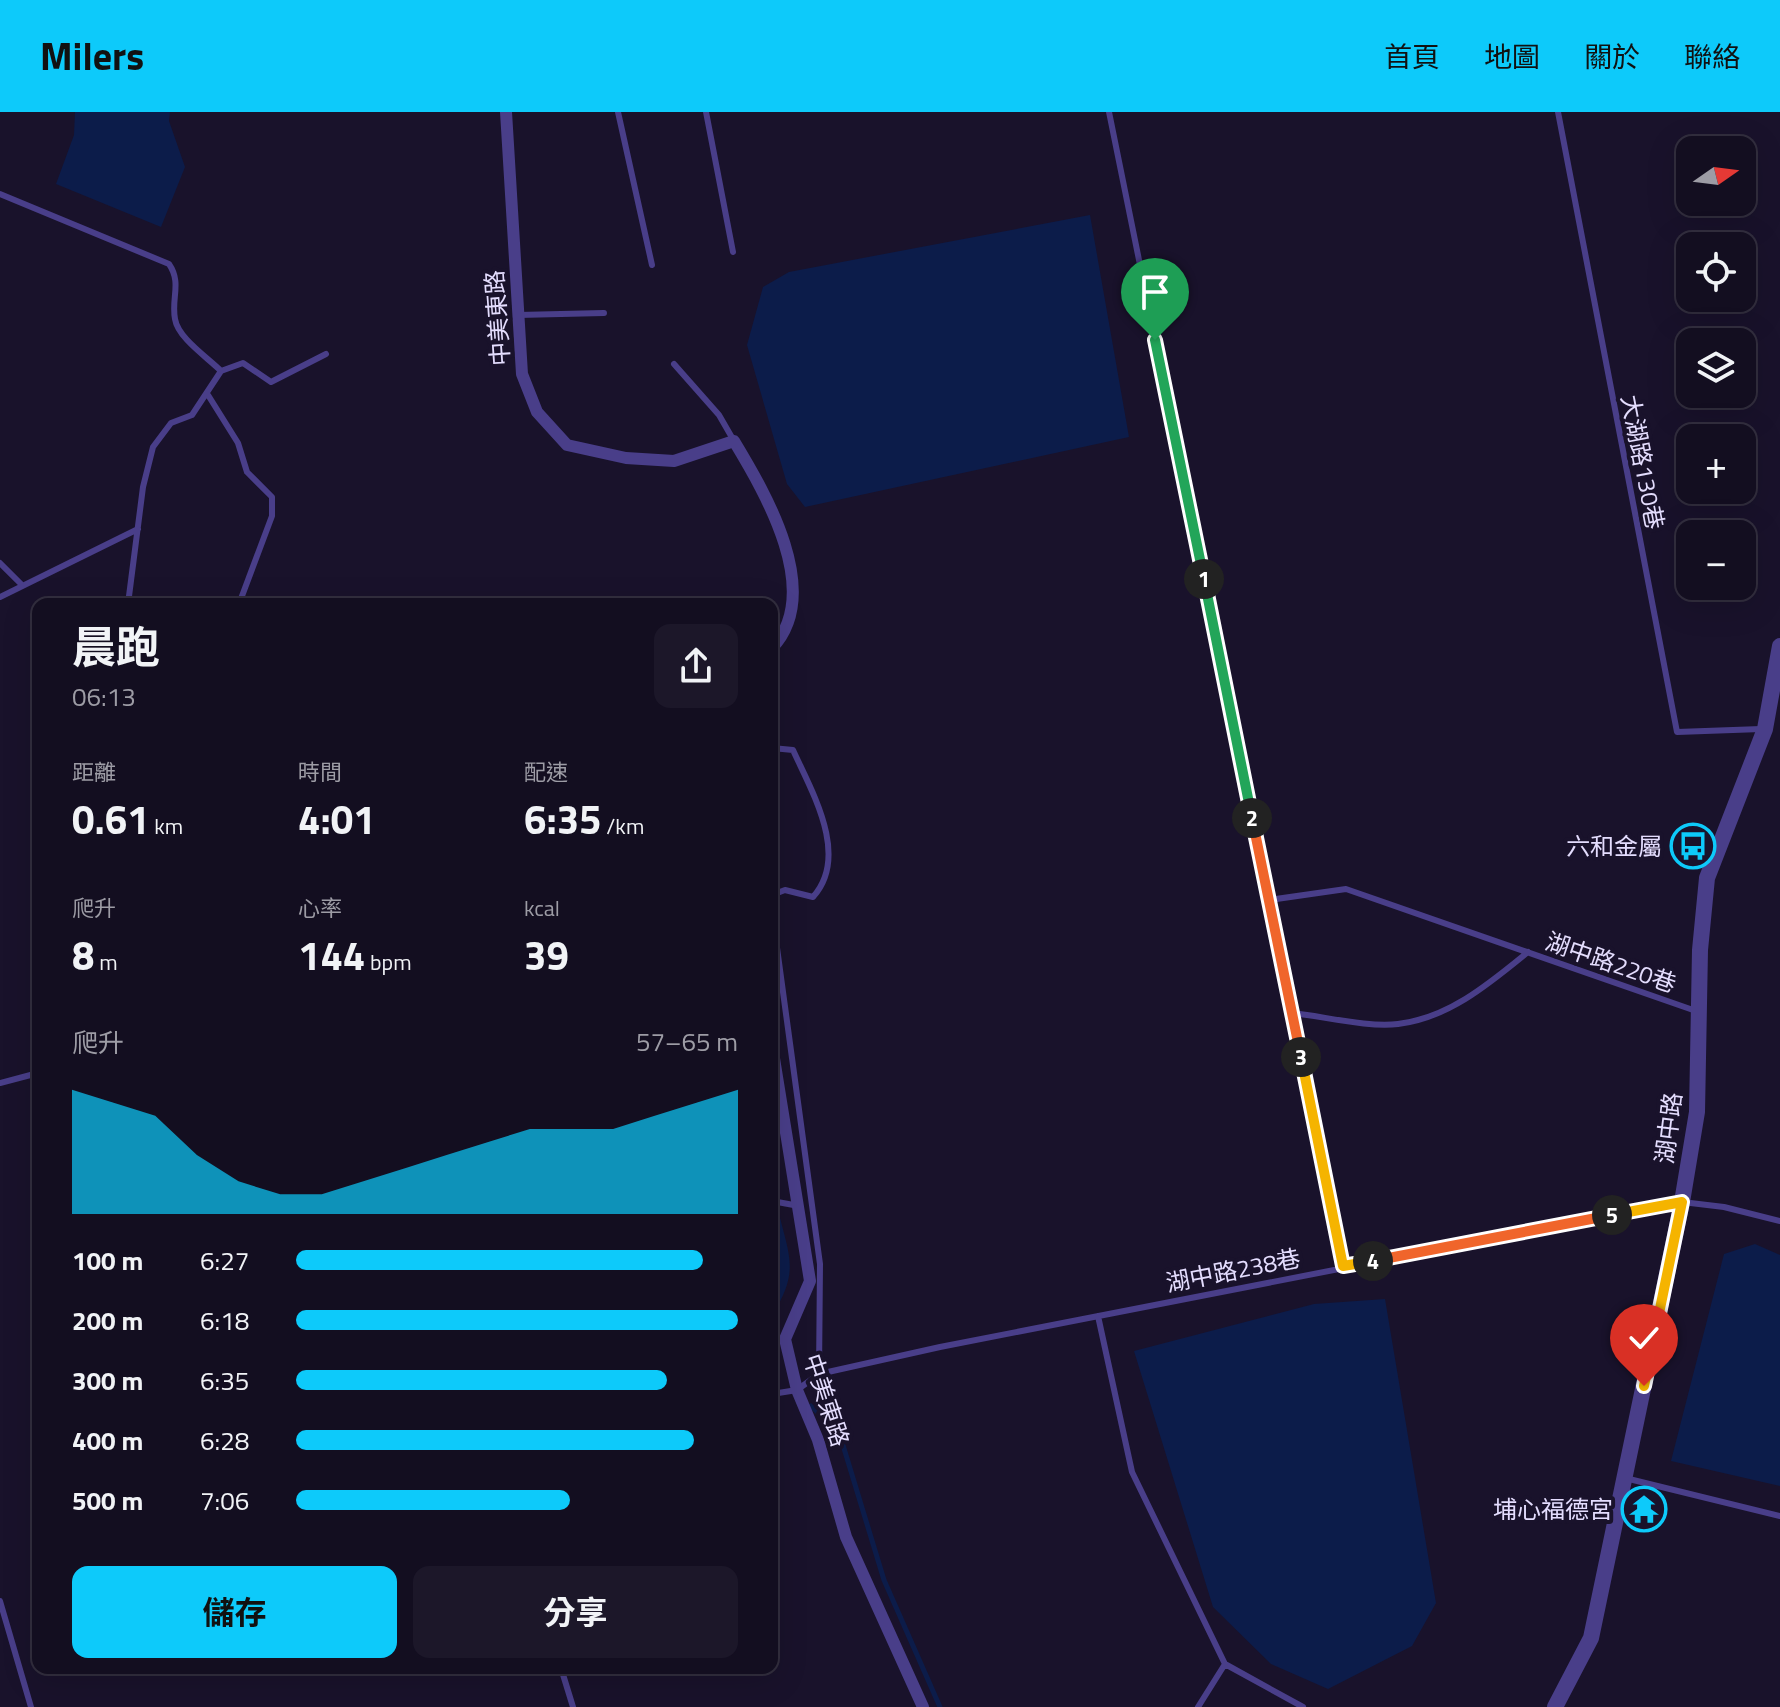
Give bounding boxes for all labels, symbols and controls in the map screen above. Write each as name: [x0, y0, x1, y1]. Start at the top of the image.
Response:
text: Milers: [40, 27, 144, 85]
text: 首頁: [1384, 35, 1440, 78]
text: 地圖: [1484, 35, 1540, 78]
text: 關於: [1584, 35, 1640, 78]
text: 聯絡: [1684, 35, 1740, 78]
north arrow: [1676, 136, 1756, 216]
map controls: [1676, 136, 1756, 600]
button: locate: [1676, 232, 1756, 312]
pin: [1121, 258, 1189, 340]
street label: 中美東路: [476, 269, 518, 367]
icon: arrive: [1133, 270, 1177, 314]
button: layers: [1676, 328, 1756, 408]
street label: 大湖路130巷: [1612, 392, 1674, 532]
button: +: [1676, 424, 1756, 504]
button: −: [1676, 520, 1756, 600]
pin: 1: [1184, 559, 1224, 599]
text: 1: [1198, 562, 1210, 596]
text: 晨跑: [72, 613, 160, 680]
button: share: [654, 624, 738, 708]
text: 06:13: [72, 677, 136, 716]
text: 距離: [72, 755, 116, 789]
text: 時間: [298, 755, 342, 789]
text: 配速: [524, 755, 568, 789]
text: 0.61: [72, 789, 149, 850]
text: 4:01: [298, 789, 375, 850]
text: 6:35: [524, 789, 601, 850]
pin: 2: [1232, 798, 1272, 838]
text: 2: [1246, 801, 1258, 835]
text: km: [149, 809, 183, 843]
text: /km: [601, 809, 644, 843]
bus stop icon: 六和金屬: [1669, 822, 1717, 870]
place label: 六和金屬: [1566, 828, 1662, 864]
text: 爬升: [72, 891, 116, 925]
text: 心率: [298, 891, 342, 925]
text: kcal: [524, 891, 560, 925]
street label: 湖中路220巷: [1541, 923, 1681, 1001]
text: 8: [72, 925, 94, 986]
text: 144: [298, 925, 365, 986]
text: 39: [524, 925, 569, 986]
text: m: [94, 945, 118, 979]
text: bpm: [365, 945, 412, 979]
text: 57–65 m: [636, 1022, 738, 1061]
text: 爬升: [72, 1023, 124, 1062]
pin: 3: [1281, 1037, 1321, 1077]
text: 3: [1295, 1040, 1307, 1074]
street label: 湖中路: [1646, 1090, 1690, 1166]
pin: 5: [1592, 1195, 1632, 1235]
text: 5: [1606, 1198, 1618, 1232]
street label: 湖中路238巷: [1163, 1239, 1303, 1301]
text: 100 m: [72, 1241, 143, 1280]
text: 6:27: [200, 1241, 249, 1280]
pin: 4: [1353, 1241, 1393, 1281]
text: 4: [1367, 1244, 1379, 1278]
text: 200 m: [72, 1301, 143, 1340]
text: 6:18: [200, 1301, 249, 1340]
pin: [1610, 1304, 1678, 1386]
icon: check: [1622, 1316, 1666, 1360]
street label: 中美東路: [795, 1349, 859, 1451]
text: 300 m: [72, 1361, 143, 1400]
text: 6:35: [200, 1361, 249, 1400]
text: 400 m: [72, 1421, 143, 1460]
text: 6:28: [200, 1421, 249, 1460]
text: 500 m: [72, 1481, 143, 1520]
text: 7:06: [200, 1481, 249, 1520]
temple icon: 埔心福德宮: [1620, 1485, 1668, 1533]
place label: 埔心福德宮: [1493, 1491, 1613, 1527]
button: 儲存: [72, 1566, 397, 1658]
button: 分享: [413, 1566, 738, 1658]

